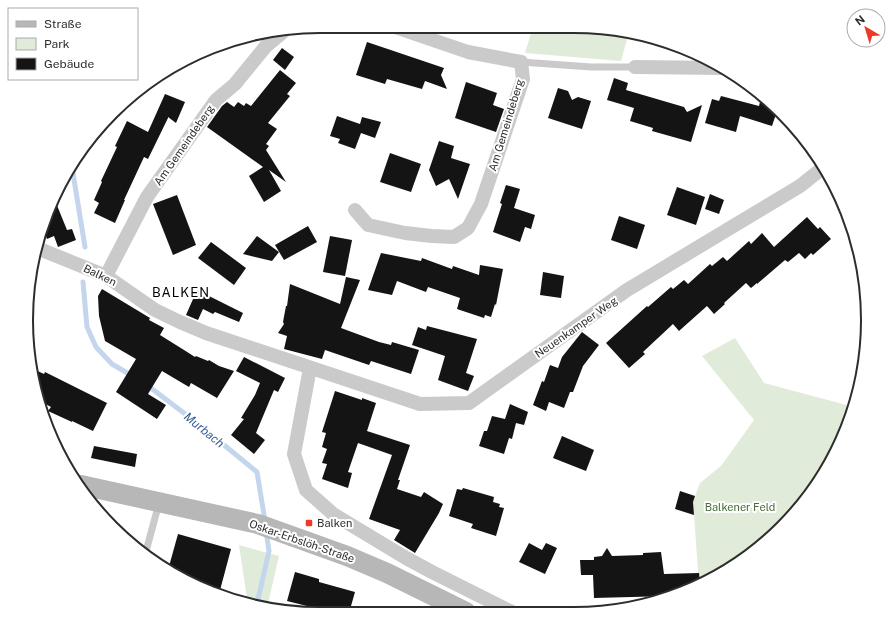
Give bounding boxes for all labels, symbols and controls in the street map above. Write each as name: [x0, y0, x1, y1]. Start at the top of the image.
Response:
legend: [8, 8, 138, 80]
north arrow: [846, 8, 886, 48]
text: N: [853, 13, 867, 27]
text: Straße: [44, 17, 82, 31]
text: Park: [44, 37, 70, 51]
text: Gebäude: [44, 57, 94, 71]
street label: Am Gemeindeberg: [486, 77, 526, 173]
street label: Am Gemeindeberg: [152, 102, 216, 188]
street label: Balken: [82, 262, 118, 288]
district label: BALKEN: [152, 285, 210, 300]
street label: Neuenkamper Weg: [533, 294, 620, 360]
water label: Murbach: [181, 410, 227, 451]
park label: Balkener Feld: [705, 501, 775, 513]
street label: Oskar-Erbslöh-Straße: [248, 517, 356, 565]
place label: Balken: [317, 517, 352, 529]
marker: Balken: [304, 518, 314, 528]

